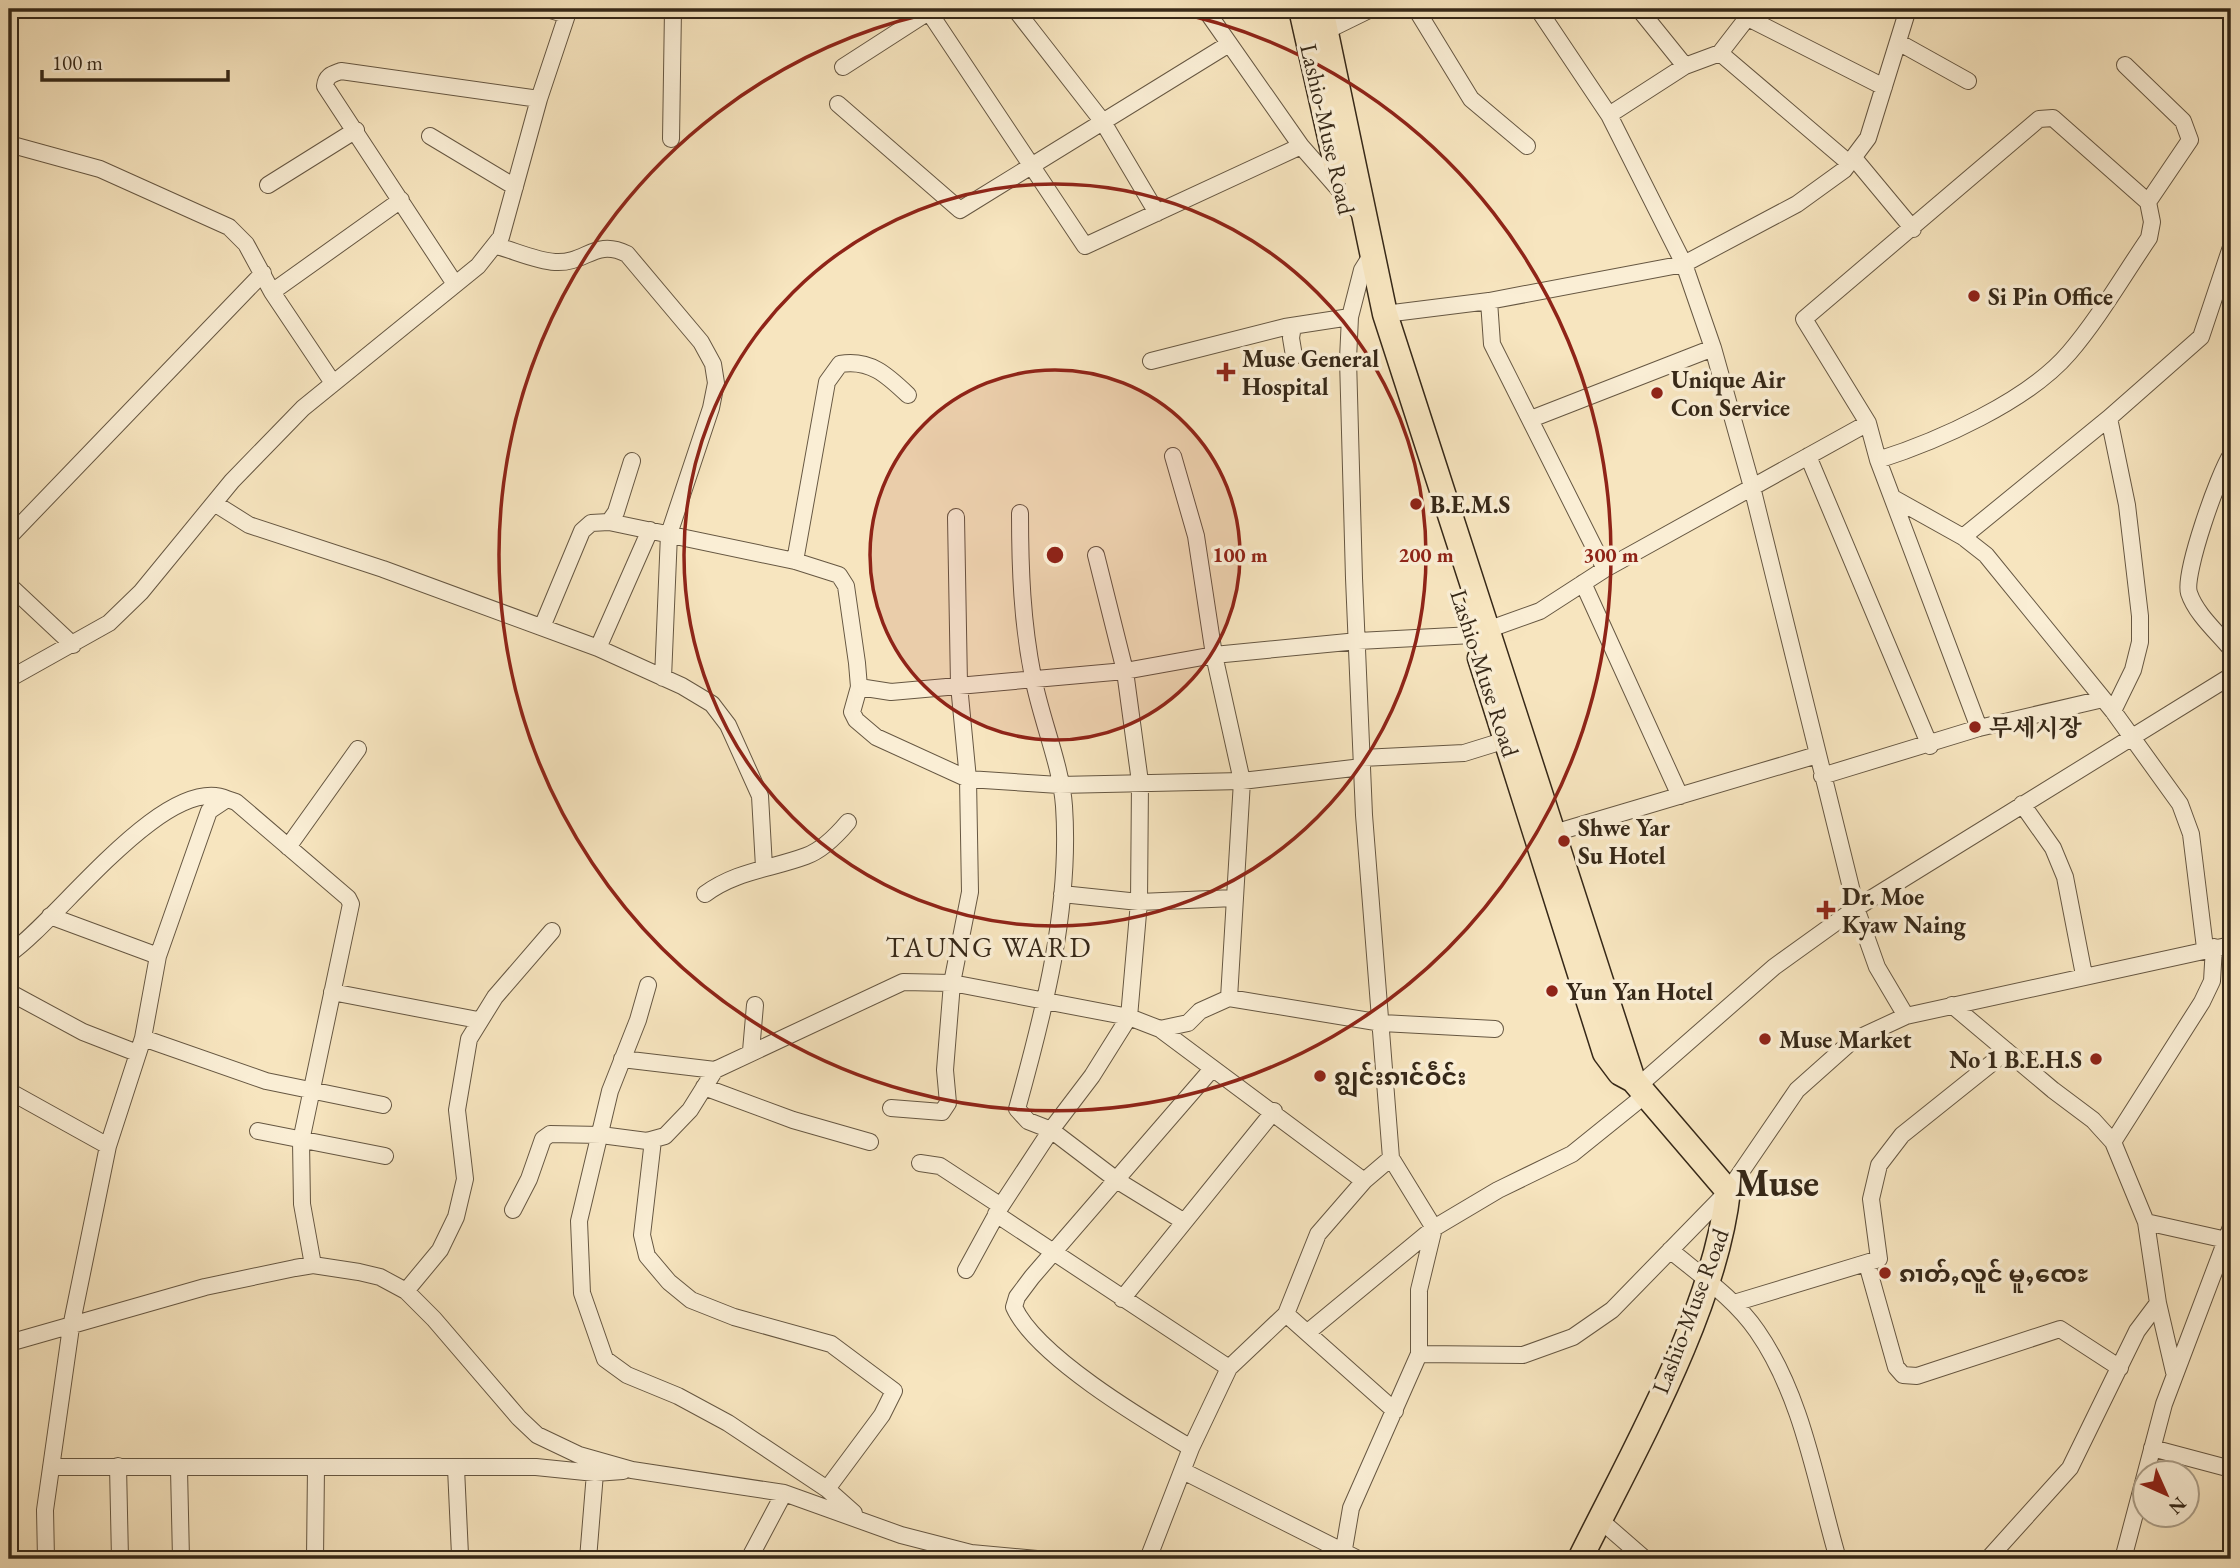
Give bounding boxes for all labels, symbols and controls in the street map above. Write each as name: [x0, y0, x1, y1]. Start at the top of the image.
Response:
scale bar: [42, 38, 228, 82]
street label: Lashio-Muse Road: [1293, 41, 1363, 218]
text: 100 m: [52, 49, 103, 76]
place label: Si Pin Office: [1988, 281, 2113, 312]
marker: Si Pin Office: [1966, 288, 1982, 304]
place label: Muse General Hospital: [1242, 343, 1379, 402]
marker: Muse General Hospital: [1216, 362, 1236, 382]
place label: Unique Air Con Service: [1671, 364, 1790, 423]
marker: Unique Air Con Service: [1649, 385, 1665, 401]
place label: B.E.M.S: [1430, 489, 1510, 520]
marker: B.E.M.S: [1408, 496, 1424, 512]
text: 100 m: [1212, 541, 1268, 568]
text: 200 m: [1398, 541, 1454, 568]
text: 300 m: [1583, 541, 1639, 568]
centre of rings: [1043, 543, 1067, 567]
street label: Lashio-Muse Road: [1443, 585, 1527, 762]
place label: 무세시장: [1989, 712, 2083, 743]
marker: 무세시장: [1967, 719, 1983, 735]
place label: Shwe Yar Su Hotel: [1578, 812, 1670, 871]
marker: Shwe Yar Su Hotel: [1556, 833, 1572, 849]
place label: Dr. Moe Kyaw Naing: [1842, 881, 1967, 941]
marker: Dr. Moe Kyaw Naing: [1816, 900, 1836, 920]
district label: TAUNG WARD: [885, 929, 1093, 965]
place label: Yun Yan Hotel: [1566, 976, 1713, 1007]
marker: Yun Yan Hotel: [1544, 983, 1560, 999]
place label: Muse Market: [1779, 1024, 1912, 1055]
marker: Muse Market: [1757, 1031, 1773, 1047]
place label: No 1 B.E.H.S: [1949, 1044, 2082, 1075]
marker: No 1 B.E.H.S: [2088, 1051, 2104, 1067]
place label: ၵျွင်းၵၢင်ဝဵင်း: [1334, 1061, 1467, 1098]
marker: ၵျွင်းၵၢင်ဝဵင်း: [1312, 1068, 1328, 1084]
district label: Muse: [1735, 1158, 1819, 1207]
street label: Lashio-Muse Road: [1644, 1223, 1736, 1398]
place label: ၵၢတ်ႇလူင် မူႇၸေႊ: [1899, 1258, 2088, 1293]
marker: ၵၢတ်ႇလူင် မူႇၸေႊ: [1877, 1265, 1893, 1281]
north arrow: [2132, 1460, 2202, 1530]
text: N: [2163, 1491, 2192, 1520]

